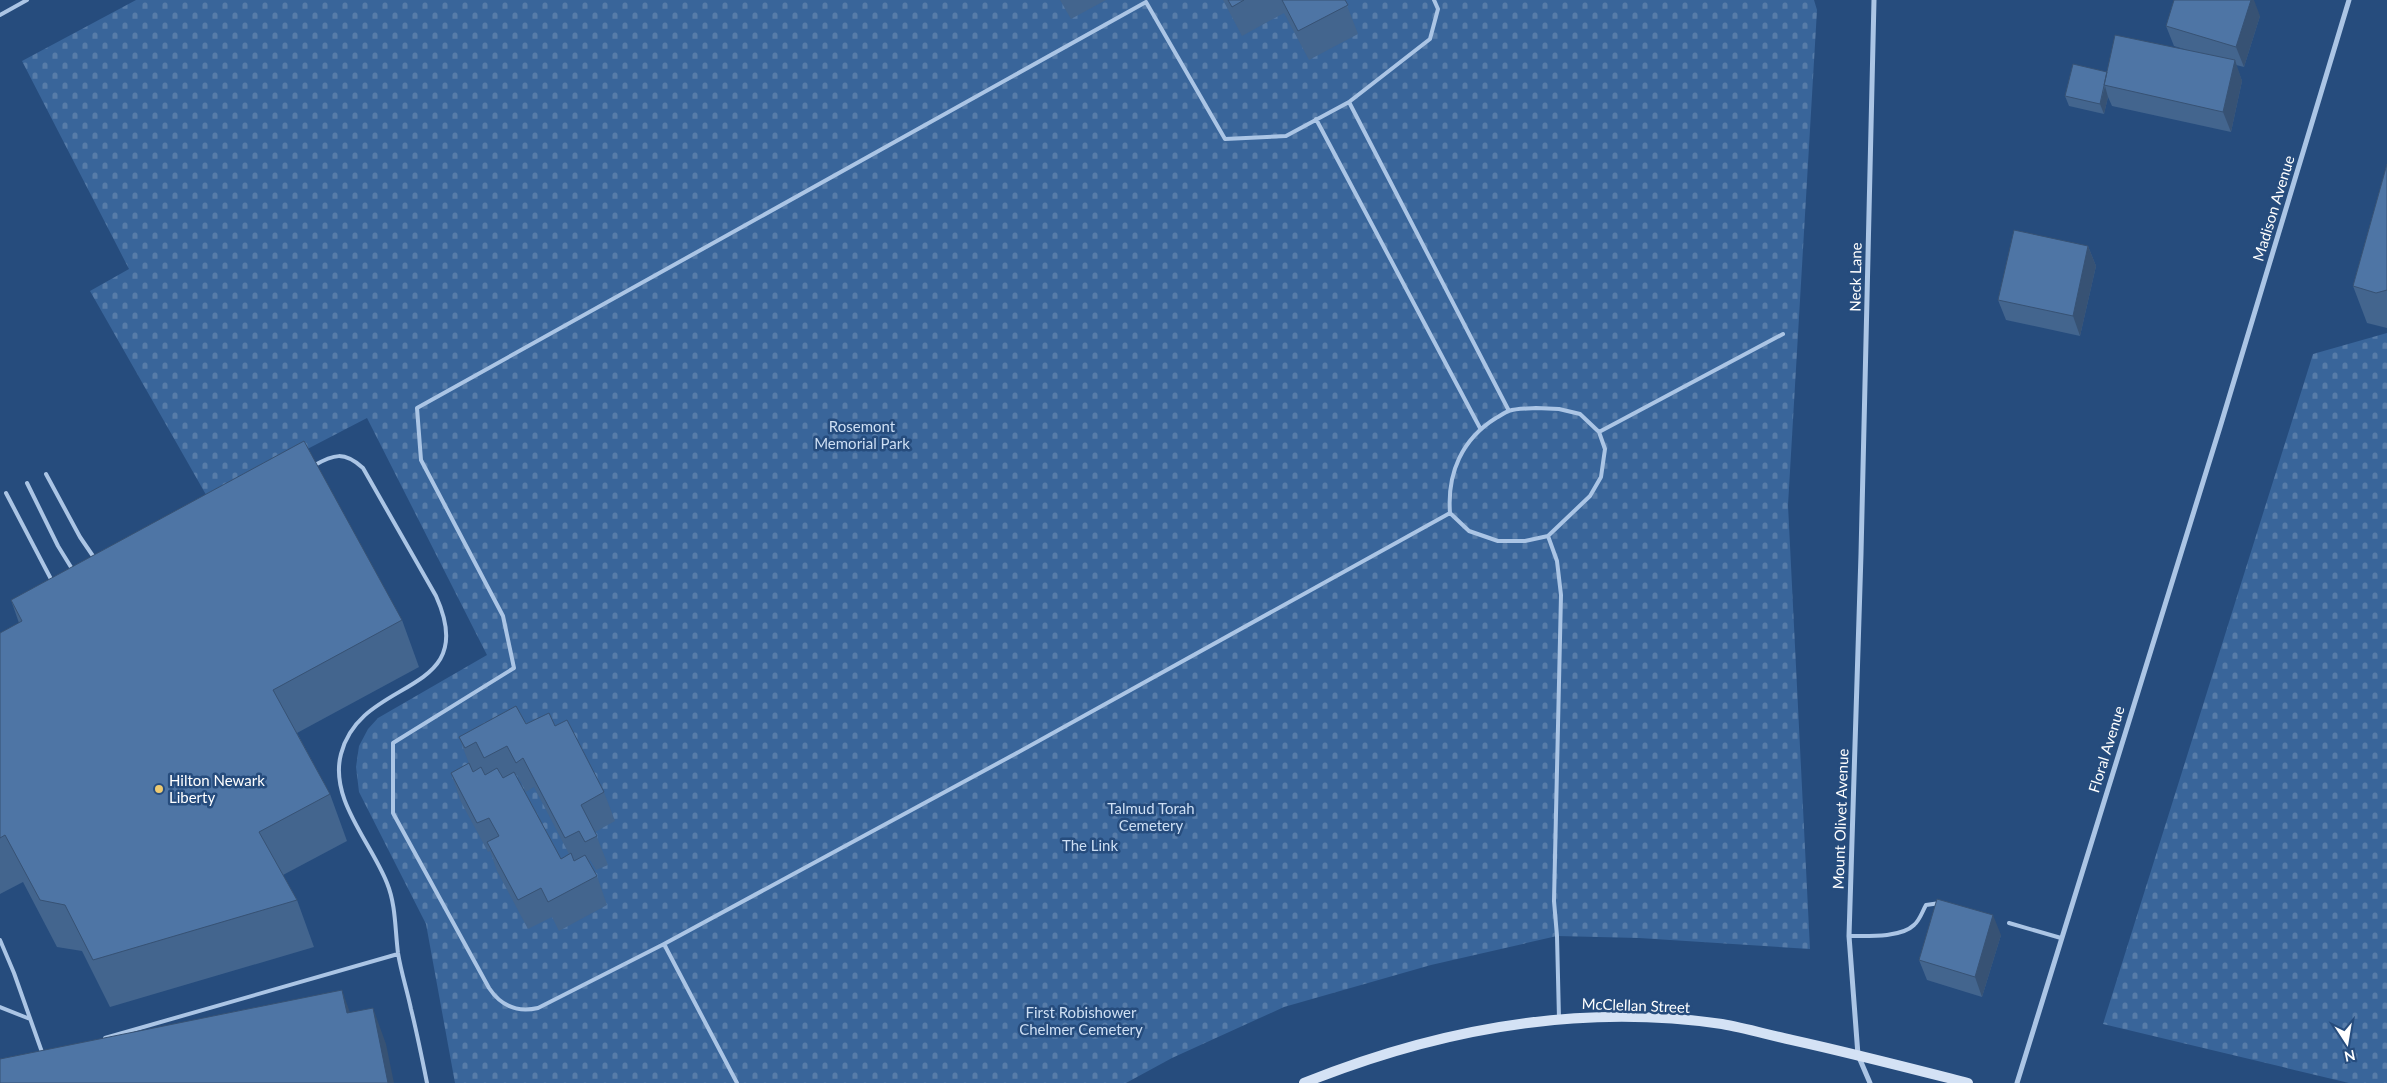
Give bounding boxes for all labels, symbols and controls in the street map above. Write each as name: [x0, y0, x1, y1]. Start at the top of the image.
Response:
street label: Madison Avenue: [2248, 153, 2298, 263]
street label: Neck Lane: [1845, 242, 1865, 312]
park label: Rosemont Memorial Park: [814, 417, 910, 452]
street label: Floral Avenue: [2084, 703, 2128, 795]
street label: Mount Olivet Avenue: [1829, 748, 1851, 890]
place label: Hilton Newark Liberty: [169, 771, 265, 806]
marker: Hilton Newark Liberty: [153, 783, 165, 795]
park label: Talmud Torah Cemetery: [1107, 799, 1195, 834]
park label: The Link: [1062, 836, 1118, 854]
street label: McClellan Street: [1582, 994, 1691, 1016]
park label: First Robishower Chelmer Cemetery: [1019, 1003, 1143, 1038]
north arrow: [2322, 1018, 2372, 1068]
text: N: [2343, 1047, 2357, 1066]

